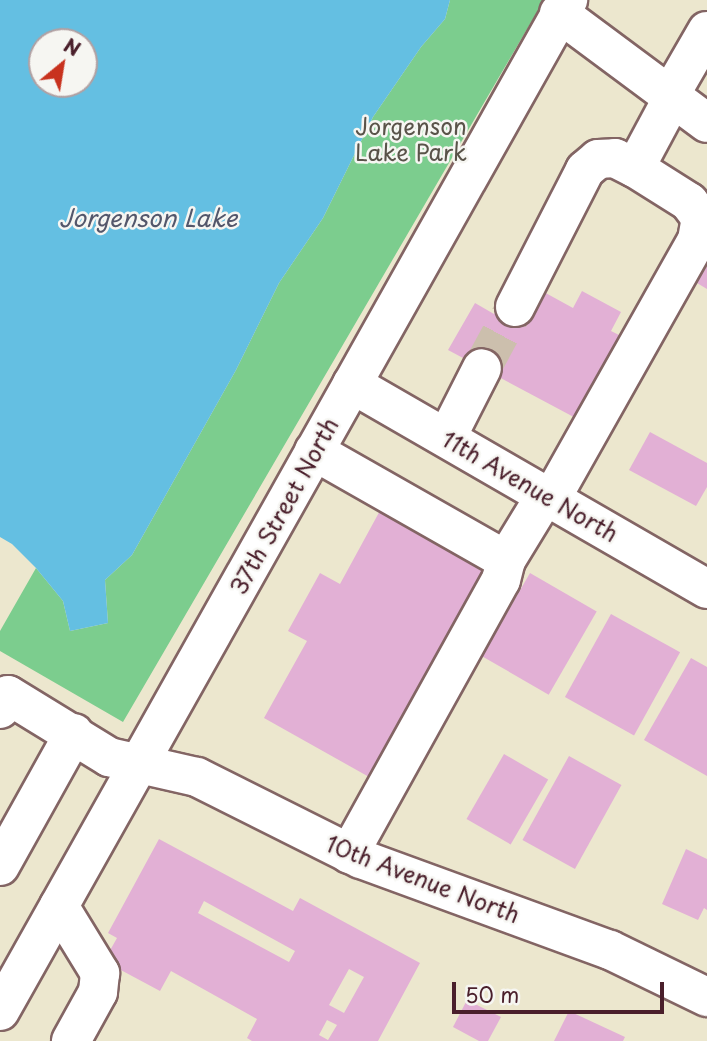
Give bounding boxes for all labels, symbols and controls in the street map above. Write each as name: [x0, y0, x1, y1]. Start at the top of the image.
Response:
north arrow: [28, 28, 98, 98]
text: N: [59, 31, 86, 62]
park label: Jorgenson Lake Park: [355, 112, 467, 166]
water label: Jorgenson Lake: [58, 204, 238, 232]
street label: 37th Street North: [224, 413, 344, 599]
street label: 11th Avenue North: [436, 424, 624, 548]
street label: 10th Avenue North: [322, 829, 524, 929]
scale bar: [455, 968, 667, 1012]
text: 50 m: [465, 978, 519, 1010]

